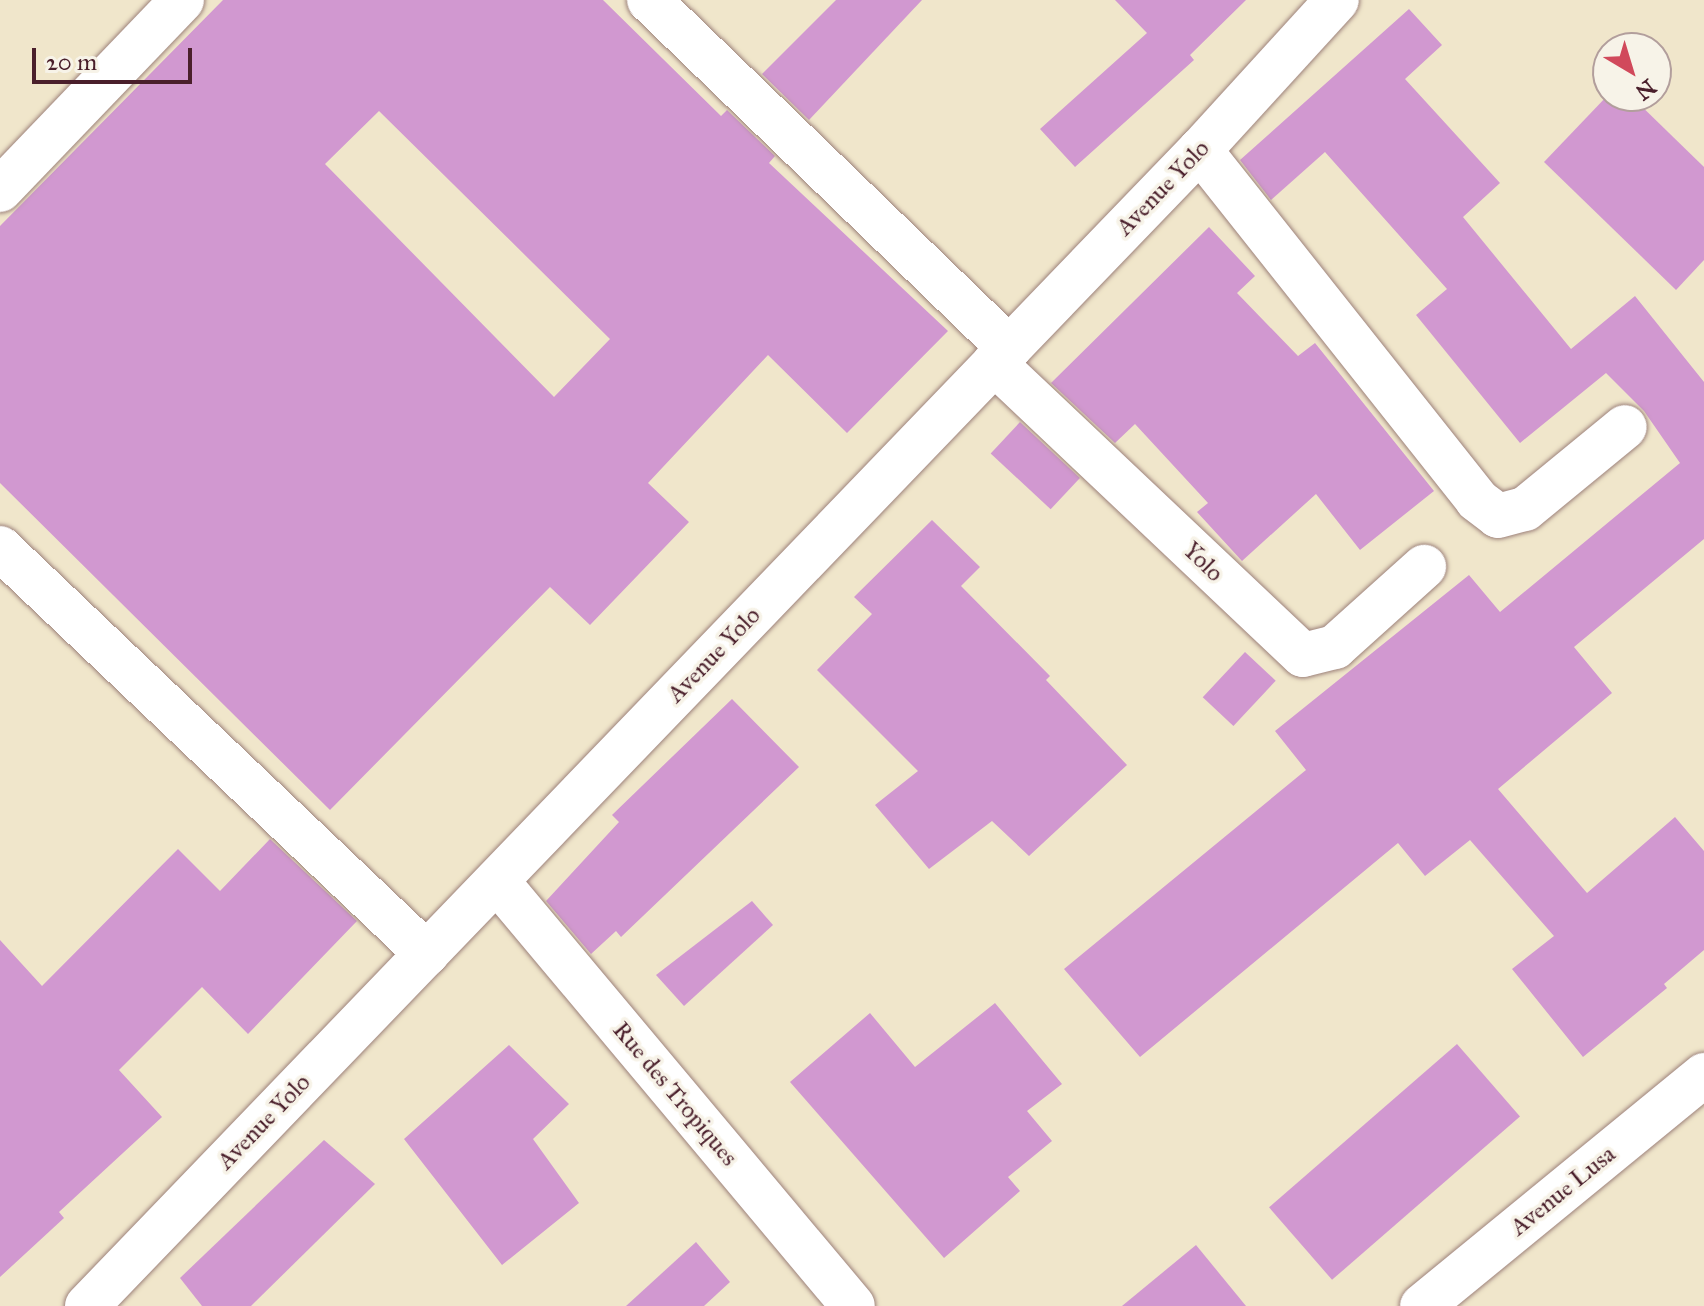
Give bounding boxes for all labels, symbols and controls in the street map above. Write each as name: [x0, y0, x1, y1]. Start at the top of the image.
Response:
scale bar: [36, 32, 196, 82]
north arrow: [1592, 32, 1672, 112]
text: 20 m: [46, 47, 97, 77]
text: N: [1630, 73, 1662, 106]
street label: Avenue Yolo: [1110, 134, 1216, 242]
street label: Yolo: [1177, 536, 1229, 588]
street label: Avenue Yolo: [661, 601, 767, 709]
street label: Rue des Tropiques: [606, 1016, 744, 1172]
street label: Avenue Yolo: [211, 1068, 317, 1176]
street label: Avenue Lusa: [1505, 1140, 1621, 1242]

